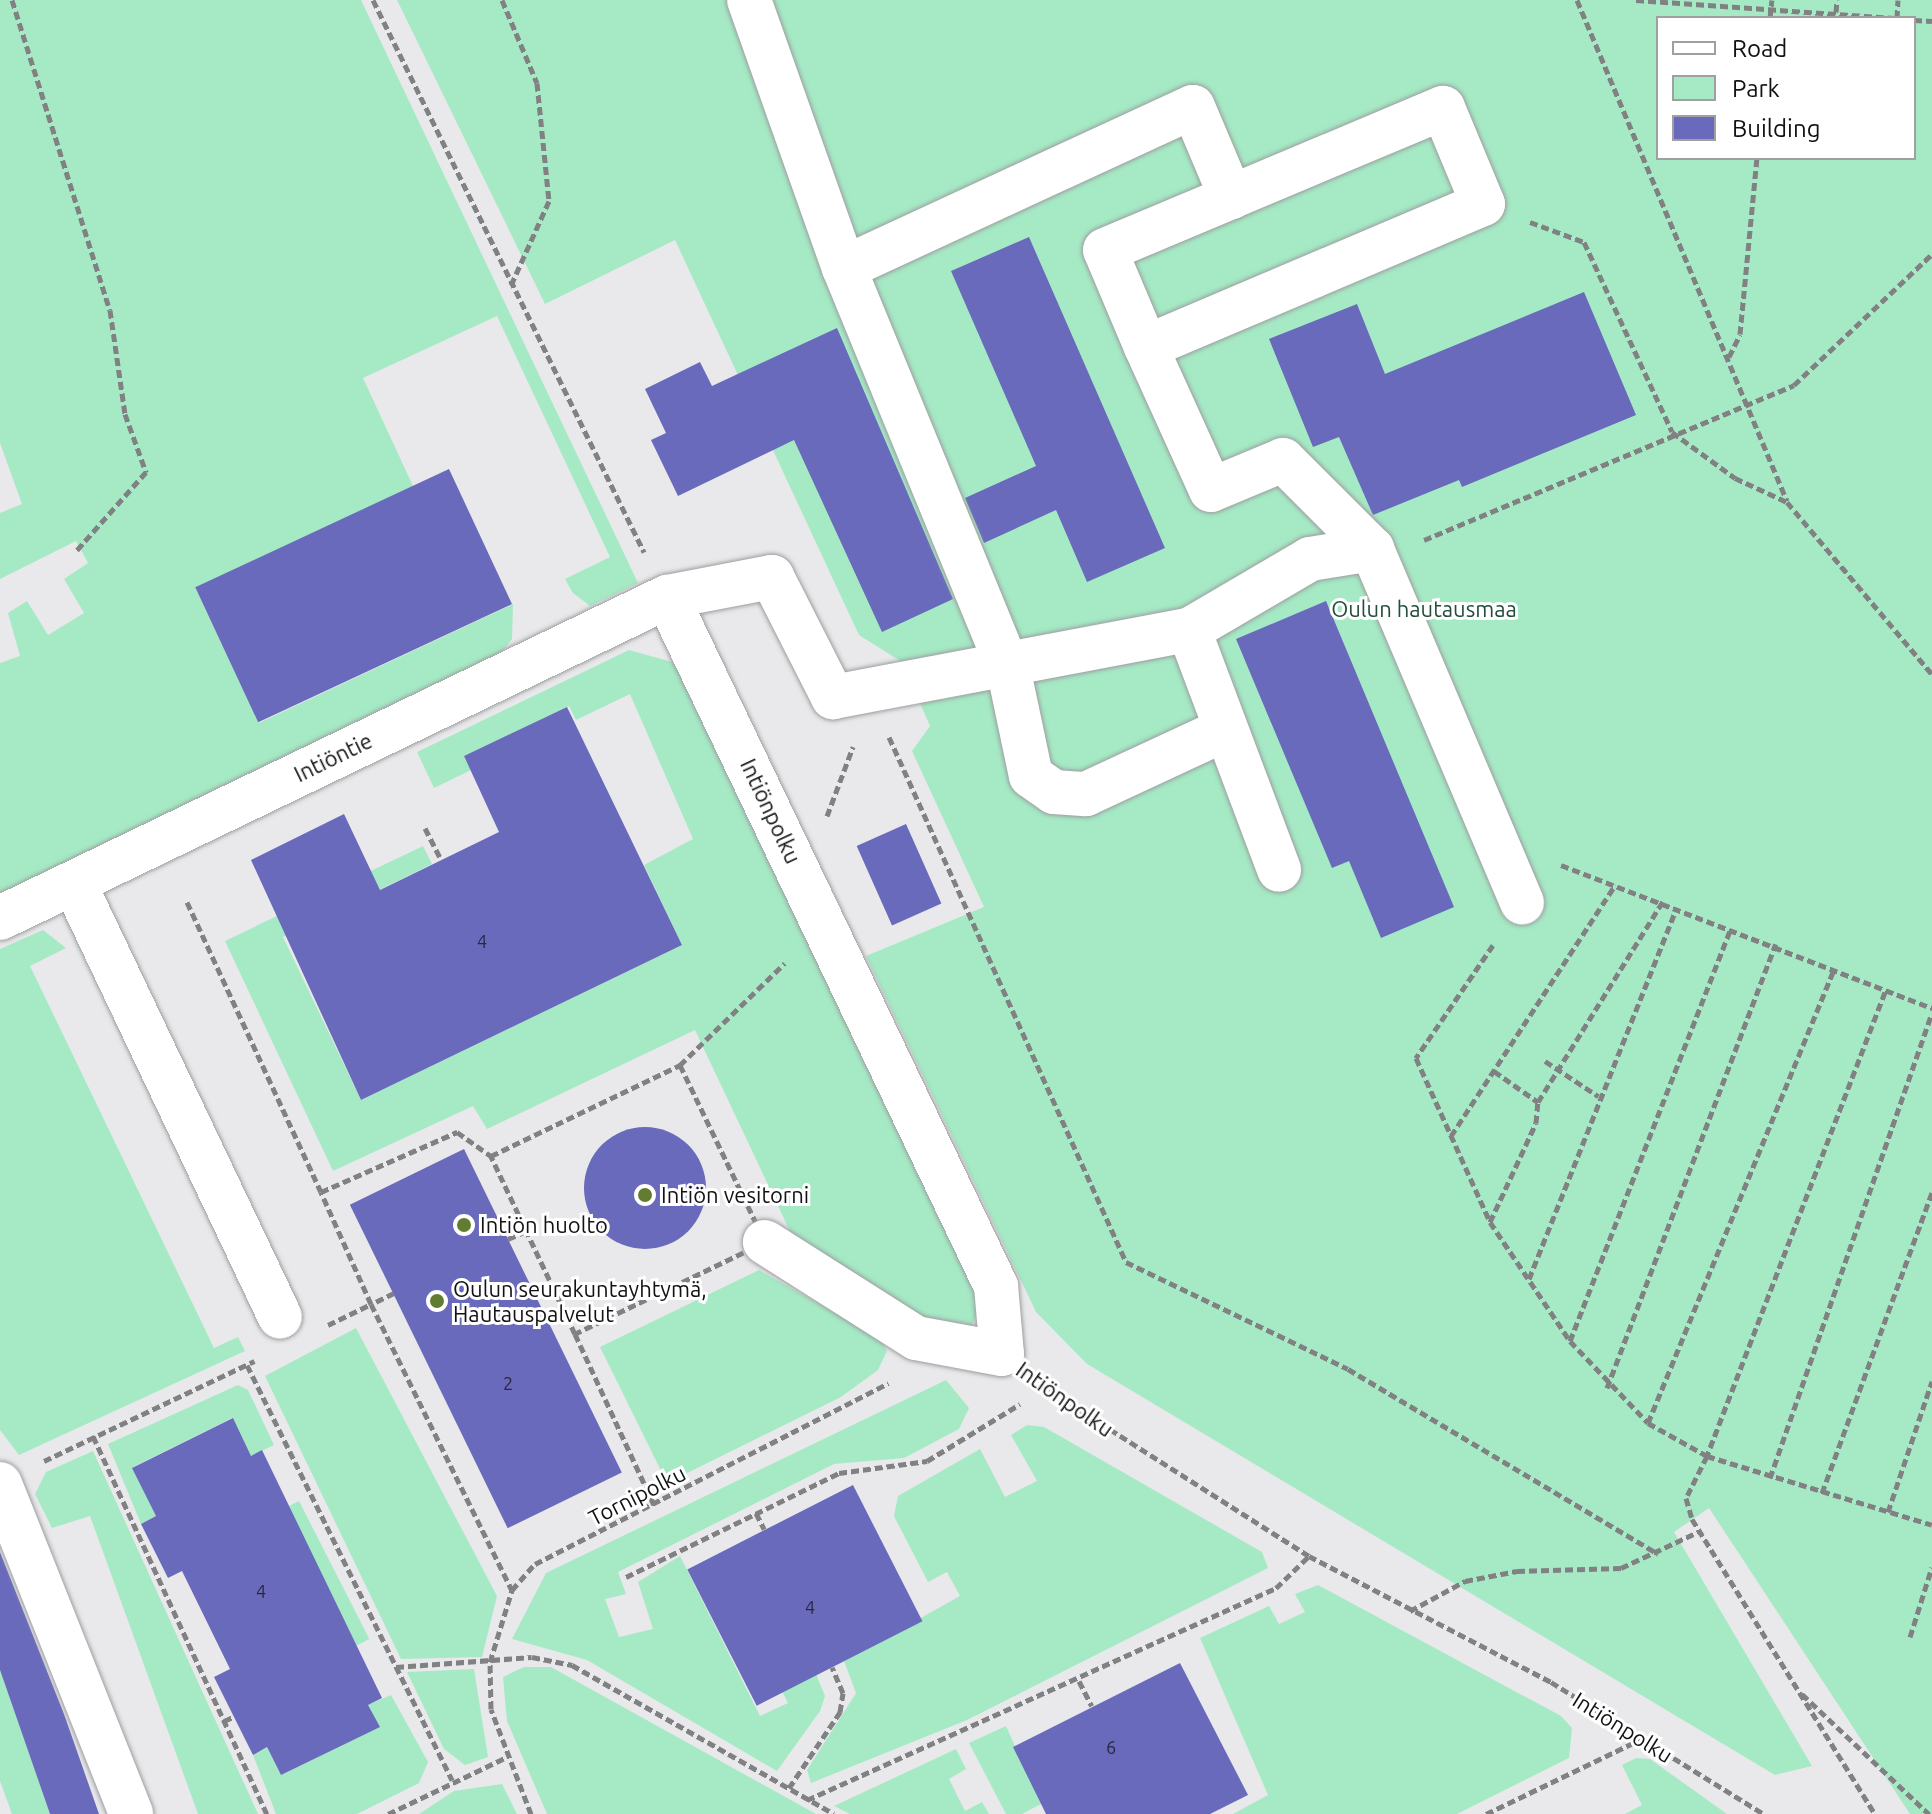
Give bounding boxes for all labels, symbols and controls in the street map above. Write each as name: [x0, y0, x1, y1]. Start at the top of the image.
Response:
legend: [1656, 16, 1916, 160]
text: Road: [1732, 35, 1787, 62]
text: Park: [1732, 75, 1780, 102]
text: Building: [1732, 115, 1820, 142]
park label: Oulun hautausmaa: [1331, 596, 1517, 622]
street label: Intiöntie: [290, 727, 376, 787]
street label: Intiönpolku: [735, 754, 807, 868]
house number: 4: [477, 930, 487, 952]
place label: Intiön vesitorni: [661, 1182, 809, 1208]
marker: Intiön vesitorni: [636, 1186, 654, 1204]
place label: Intiön huolto: [480, 1212, 608, 1238]
marker: Intiön huolto: [455, 1216, 473, 1234]
place label: Oulun seurakuntayhtymä, Hautauspalvelut: [453, 1275, 707, 1326]
marker: Oulun seurakuntayhtymä, Hautauspalvelut: [428, 1292, 446, 1310]
street label: Intiönpolku: [1011, 1356, 1119, 1442]
house number: 2: [503, 1372, 513, 1394]
street label: Tornipolku: [584, 1459, 690, 1531]
house number: 4: [256, 1580, 266, 1602]
house number: 4: [805, 1596, 815, 1618]
street label: Intiönpolku: [1568, 1686, 1678, 1768]
house number: 6: [1106, 1736, 1116, 1758]

